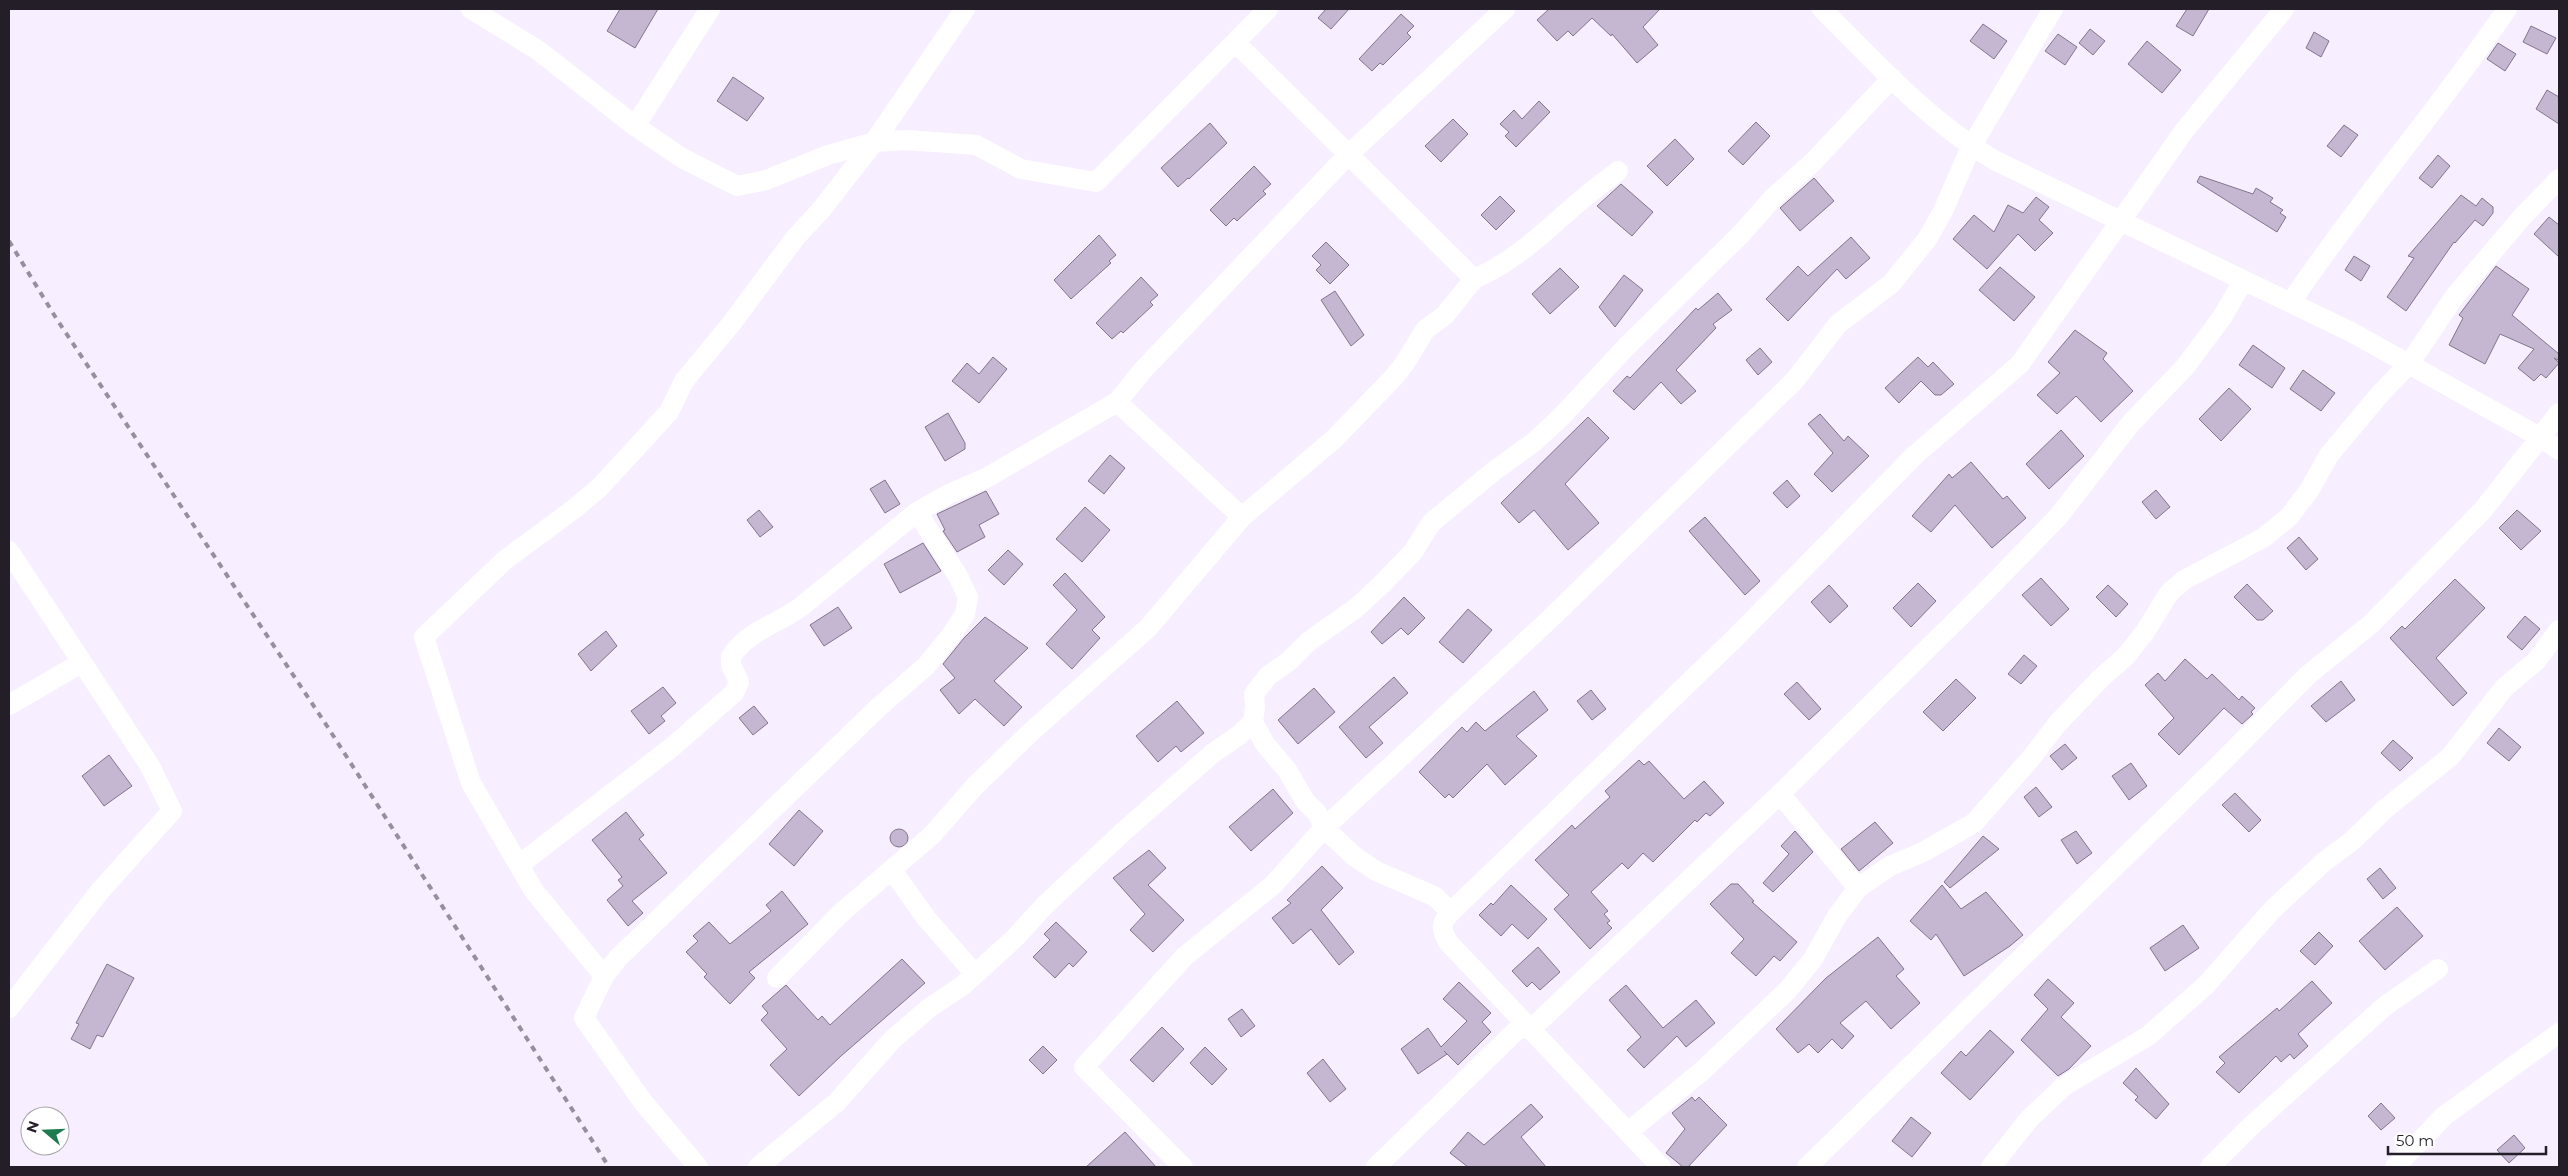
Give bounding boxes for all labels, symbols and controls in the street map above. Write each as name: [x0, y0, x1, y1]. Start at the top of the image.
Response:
north arrow: [20, 1106, 70, 1156]
text: N: [22, 1118, 43, 1135]
scale bar: [2388, 1124, 2546, 1156]
text: 50 m: [2396, 1131, 2434, 1150]

